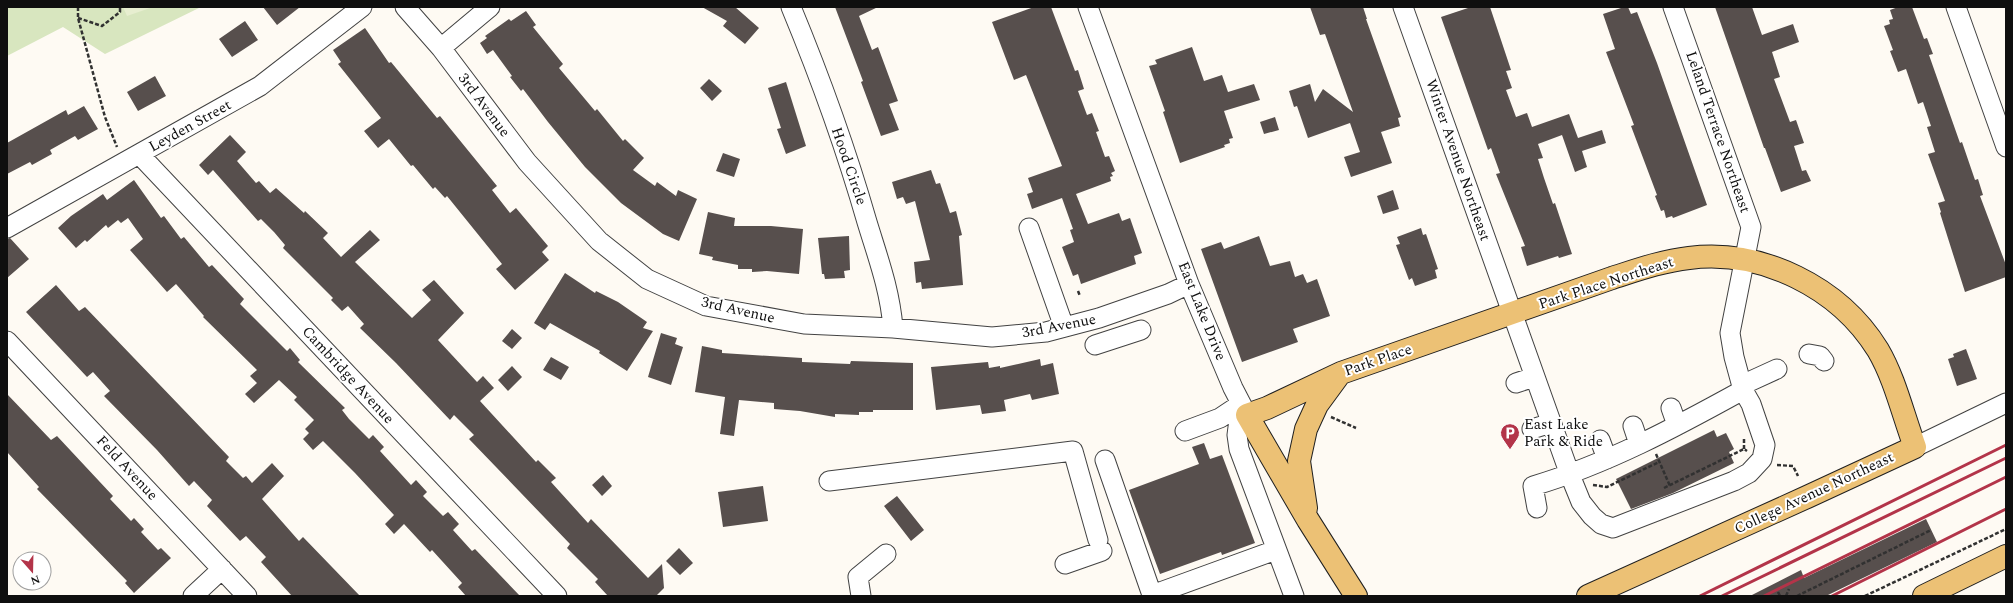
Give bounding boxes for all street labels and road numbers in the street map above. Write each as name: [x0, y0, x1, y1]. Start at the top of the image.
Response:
street label: Leland Terrace Northeast: [1679, 48, 1757, 216]
street label: 3rd Avenue: [452, 68, 516, 142]
street label: Winter Avenue Northeast: [1419, 76, 1497, 244]
street label: Leyden Street: [144, 94, 236, 158]
street label: Hood Circle: [825, 124, 873, 208]
street label: Park Place Northeast: [1536, 250, 1676, 316]
street label: East Lake Drive: [1172, 258, 1232, 364]
street label: 3rd Avenue: [699, 290, 777, 330]
street label: 3rd Avenue: [1020, 308, 1098, 344]
street label: Cambridge Avenue: [296, 321, 400, 429]
street label: Park Place: [1341, 338, 1415, 382]
street label: Feld Avenue: [91, 430, 163, 506]
street label: College Avenue Northeast: [1730, 446, 1898, 540]

